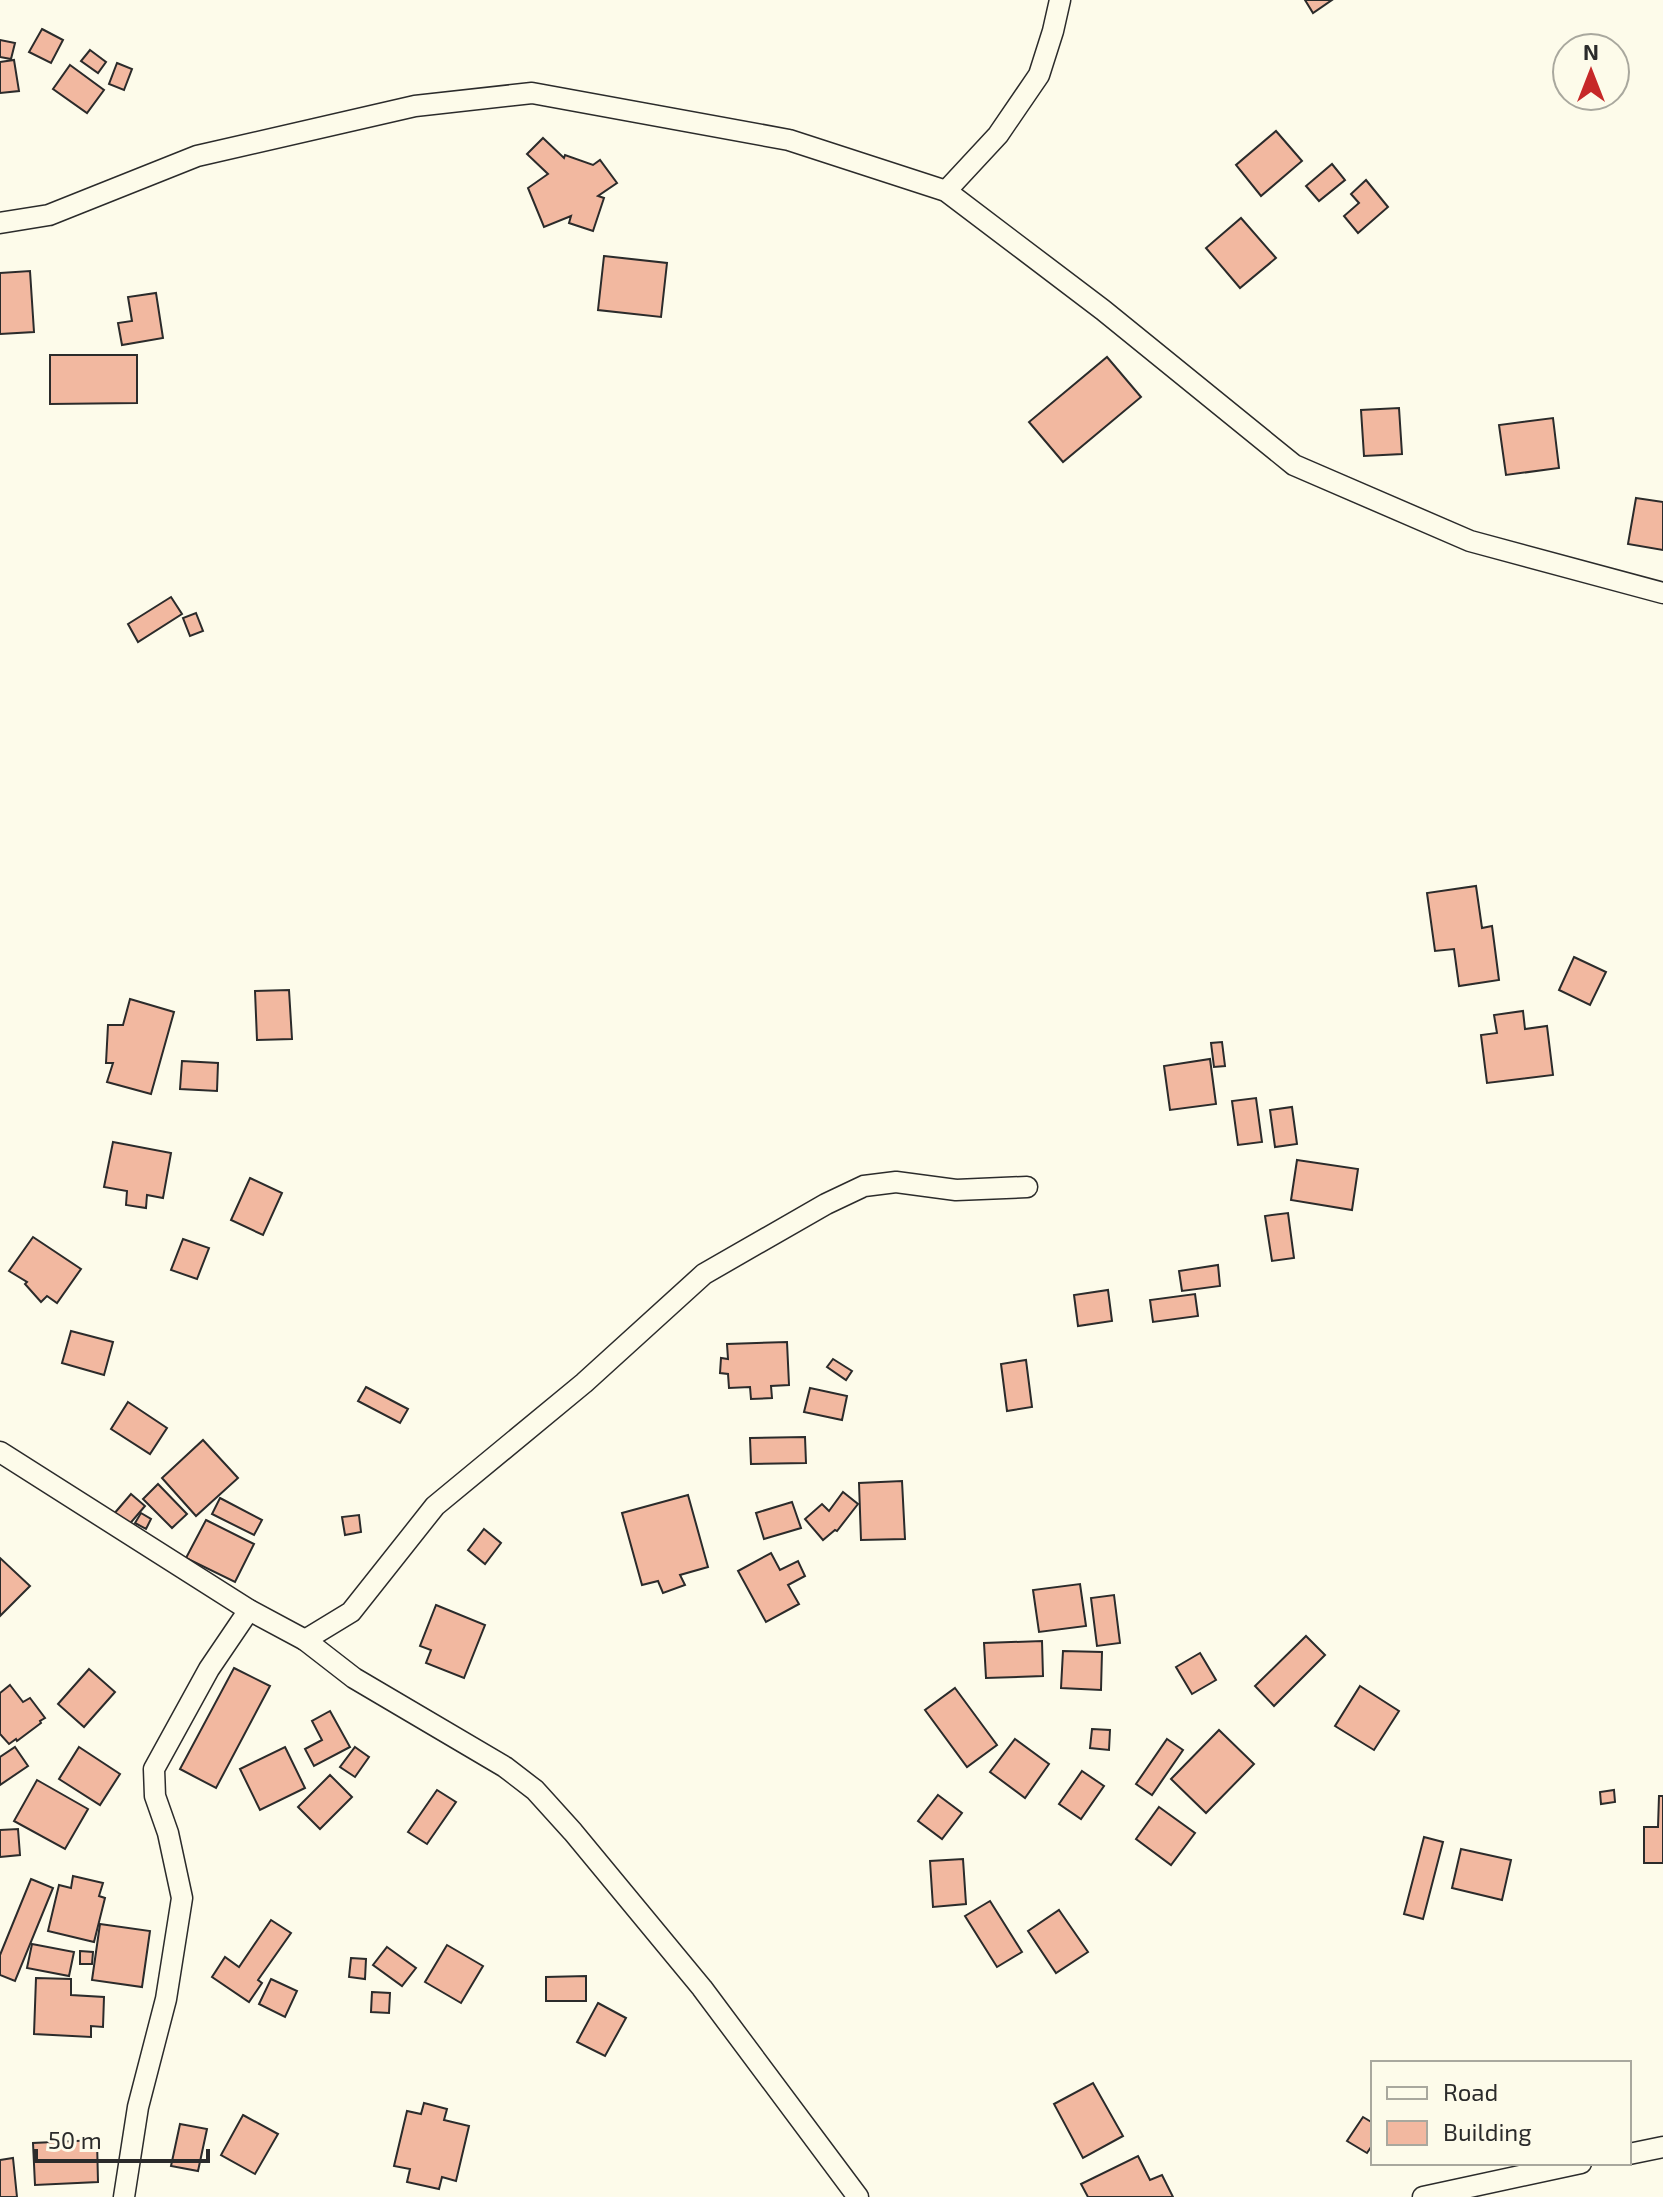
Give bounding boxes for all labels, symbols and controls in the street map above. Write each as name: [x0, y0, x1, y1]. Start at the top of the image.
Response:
north arrow: [1551, 32, 1631, 112]
text: N: [1583, 38, 1599, 64]
legend: [1371, 2061, 1631, 2165]
text: Road: [1443, 2077, 1498, 2106]
scale bar: [36, 2113, 208, 2163]
text: Building: [1443, 2117, 1532, 2146]
text: 50 m: [48, 2125, 102, 2154]

